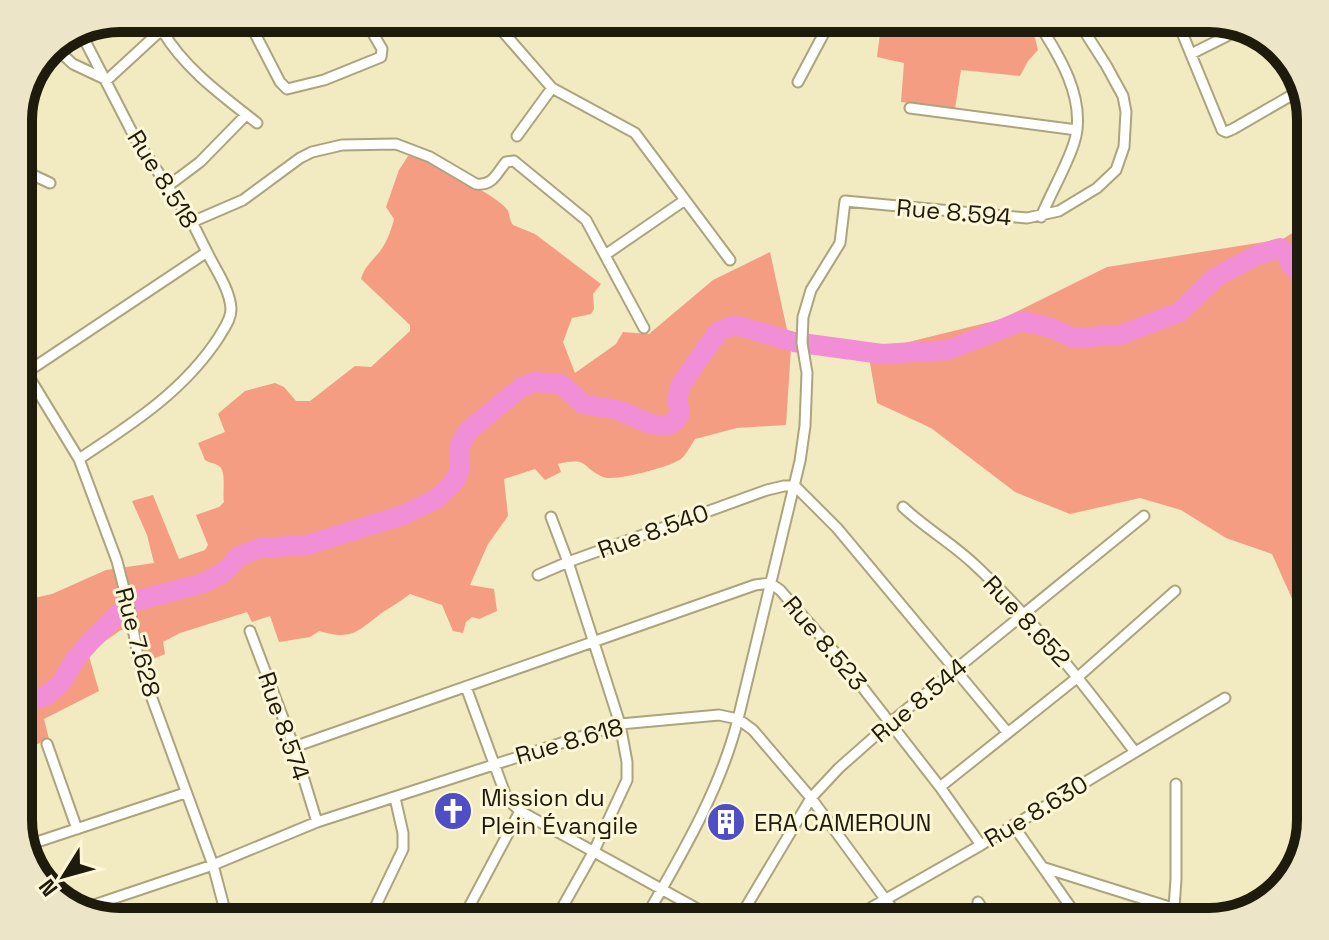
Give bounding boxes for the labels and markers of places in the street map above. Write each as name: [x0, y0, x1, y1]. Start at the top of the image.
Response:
place label: Mission du Plein Évangile: [481, 782, 638, 841]
church icon: Mission du Plein Évangile: [432, 790, 474, 832]
building icon: ERA CAMEROUN: [705, 801, 747, 843]
place label: ERA CAMEROUN: [754, 807, 931, 838]

